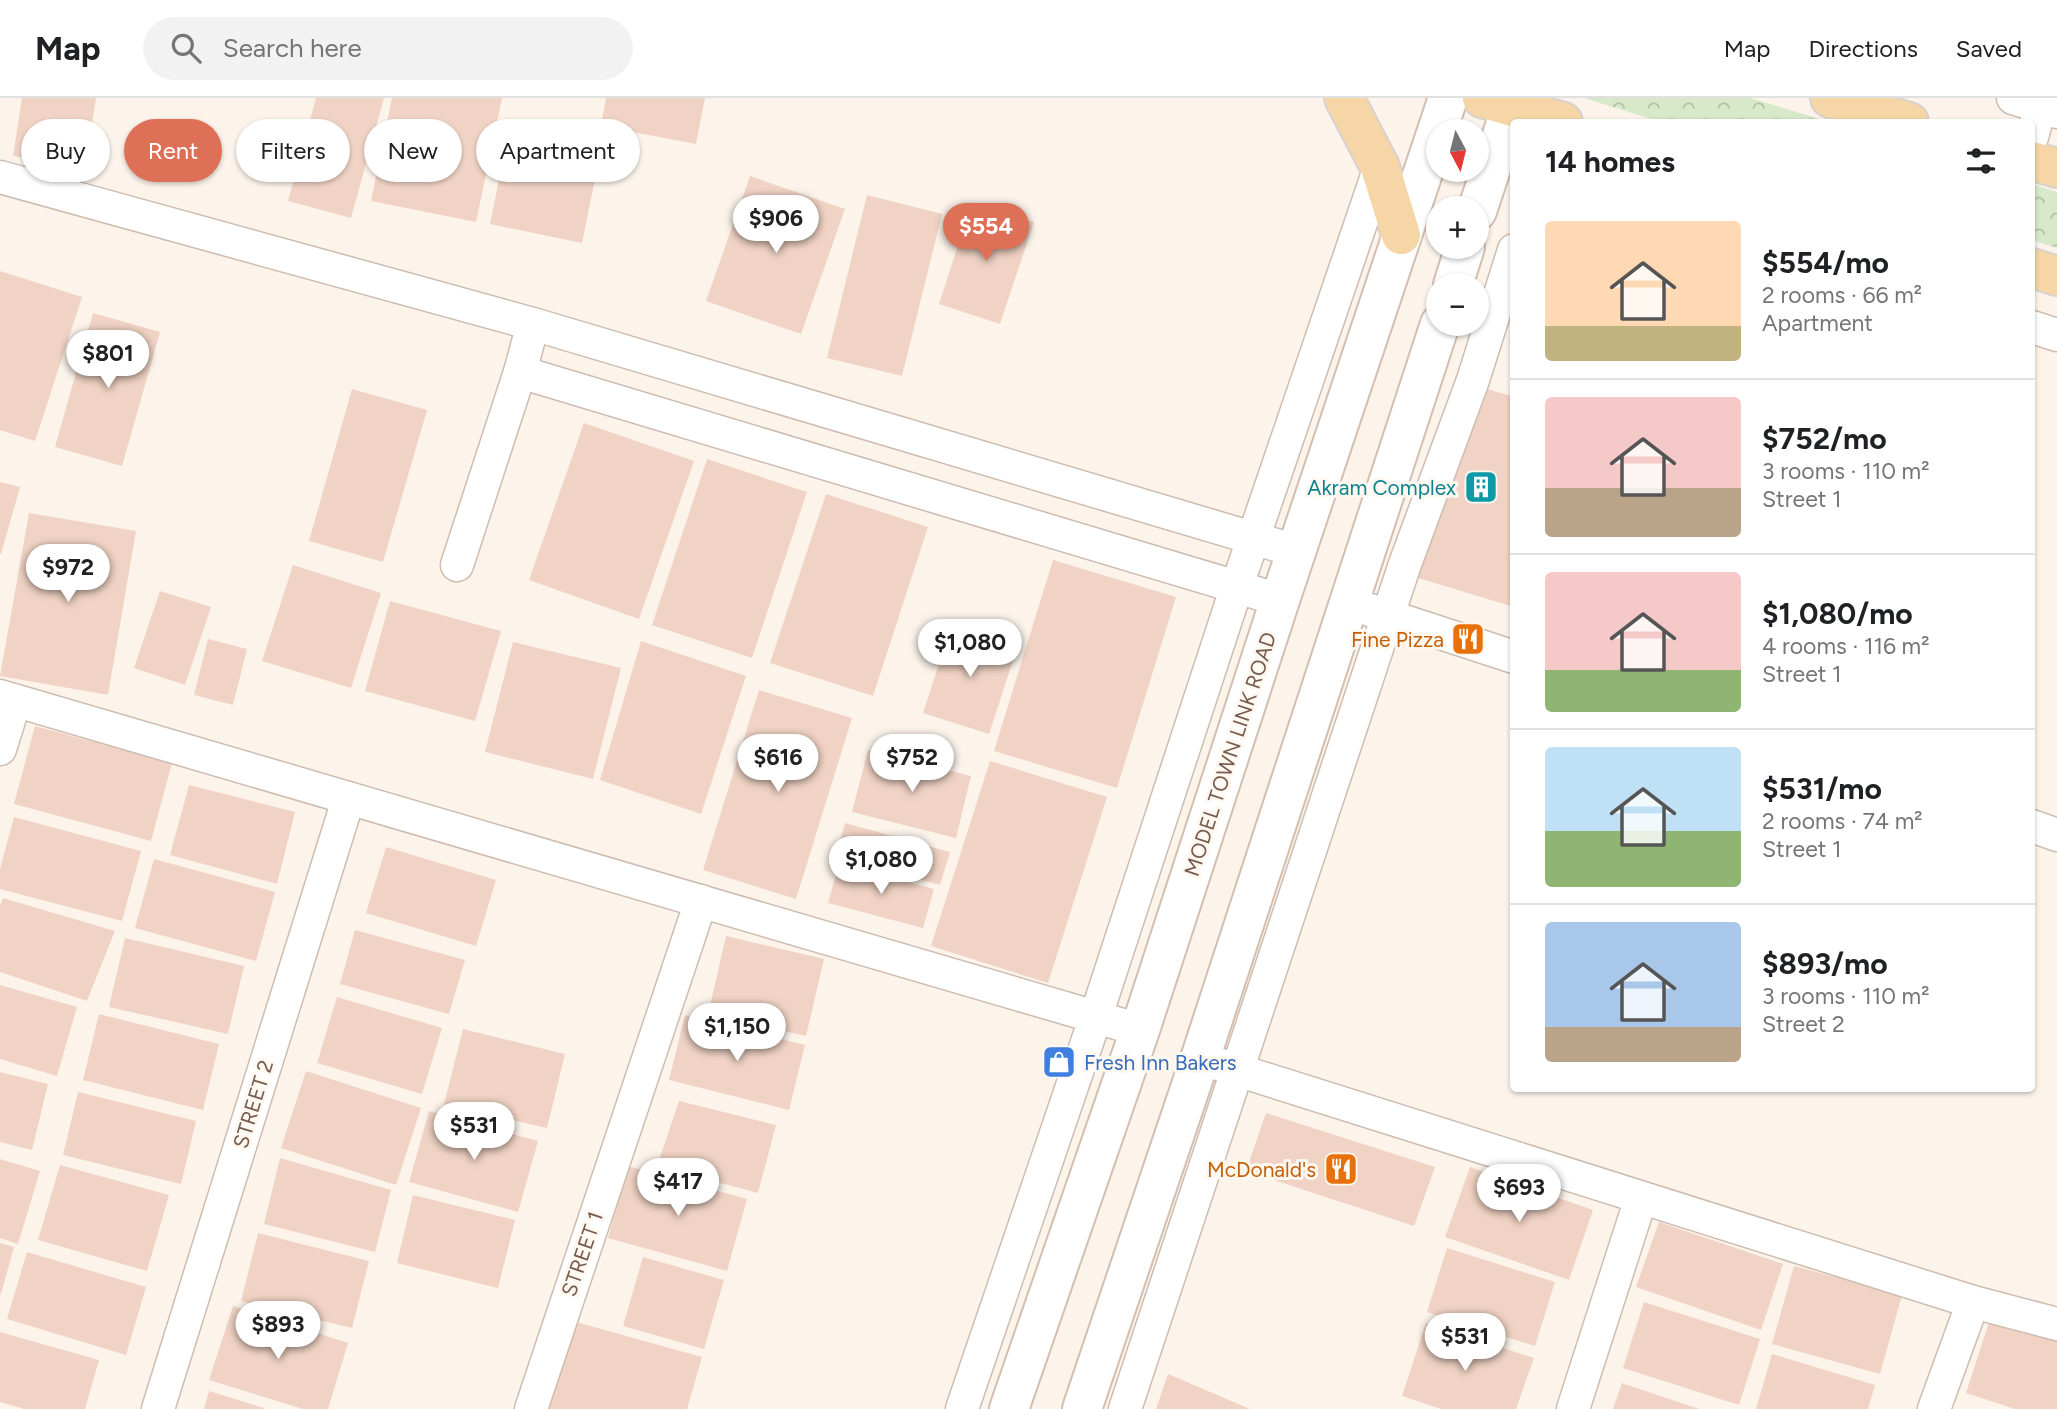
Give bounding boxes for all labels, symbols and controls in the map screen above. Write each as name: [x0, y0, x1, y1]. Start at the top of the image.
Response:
search box: [143, 17, 633, 80]
text: Map: [35, 29, 101, 68]
icon: search: [167, 29, 205, 67]
text: Search here: [223, 32, 362, 64]
text: Map: [1724, 34, 1770, 63]
text: Directions: [1808, 34, 1918, 63]
text: Saved: [1956, 34, 2022, 63]
chip: Buy: [21, 119, 110, 182]
chip: Rent: [124, 119, 222, 182]
chip: Filters: [236, 119, 350, 182]
chip: New: [364, 119, 462, 182]
chip: Apartment: [476, 119, 640, 182]
north arrow: [1426, 119, 1489, 182]
map controls: [1426, 119, 1489, 336]
icon: filters: [1962, 142, 2000, 180]
text: 14 homes: [1545, 143, 1675, 180]
pin: $906: [735, 195, 817, 255]
button: +: [1426, 196, 1489, 259]
text: $906: [749, 204, 803, 232]
pin: $554: [945, 204, 1027, 263]
text: $554: [959, 212, 1013, 240]
text: $554/mo: [1762, 244, 1889, 281]
icon: home: [1601, 249, 1685, 333]
button: −: [1426, 273, 1489, 336]
text: 2 rooms · 66 m²: [1762, 281, 1922, 309]
text: Apartment: [1762, 309, 1873, 337]
pin: $801: [67, 330, 149, 390]
text: $801: [82, 339, 134, 367]
text: $752/mo: [1762, 420, 1887, 457]
icon: home: [1601, 425, 1685, 509]
text: 3 rooms · 110 m²: [1762, 457, 1929, 485]
building icon: Akram Complex: [1462, 468, 1500, 506]
place label: Akram Complex: [1307, 475, 1456, 500]
text: Street 1: [1762, 485, 1842, 513]
pin: $972: [27, 545, 109, 604]
text: $972: [42, 553, 94, 581]
text: $1,080/mo: [1762, 595, 1913, 632]
icon: home: [1601, 600, 1685, 684]
pin: $1,080: [913, 620, 1027, 679]
restaurant icon: Fine Pizza: [1449, 620, 1487, 658]
place label: Fine Pizza: [1351, 627, 1444, 652]
text: $1,080: [934, 628, 1006, 656]
street label: MODEL TOWN LINK ROAD: [1179, 629, 1281, 879]
text: 4 rooms · 116 m²: [1762, 632, 1930, 660]
text: Street 1: [1762, 660, 1842, 688]
pin: $616: [737, 734, 819, 794]
pin: $752: [871, 734, 953, 794]
text: $616: [753, 743, 803, 771]
text: $752: [886, 743, 938, 771]
text: $531/mo: [1762, 770, 1882, 807]
icon: home: [1601, 775, 1685, 859]
text: 2 rooms · 74 m²: [1762, 807, 1923, 835]
text: Street 1: [1762, 835, 1842, 863]
pin: $1,080: [824, 836, 938, 896]
text: $1,080: [845, 845, 917, 873]
text: $893/mo: [1762, 945, 1888, 982]
icon: home: [1601, 950, 1685, 1034]
text: 3 rooms · 110 m²: [1762, 982, 1929, 1010]
pin: $1,150: [680, 1004, 794, 1063]
text: Street 2: [1762, 1010, 1845, 1038]
text: $1,150: [704, 1012, 770, 1040]
shop icon: Fresh Inn Bakers: [1040, 1043, 1078, 1081]
place label: Fresh Inn Bakers: [1084, 1050, 1237, 1075]
street label: STREET 2: [228, 1057, 278, 1151]
pin: $531: [433, 1102, 515, 1162]
text: $531: [450, 1111, 498, 1139]
restaurant icon: McDonald's: [1322, 1150, 1360, 1188]
place label: McDonald's: [1207, 1157, 1316, 1182]
pin: $417: [637, 1158, 719, 1218]
pin: $693: [1478, 1164, 1560, 1224]
text: $417: [653, 1167, 703, 1195]
text: $693: [1493, 1173, 1545, 1201]
street label: STREET 1: [556, 1208, 608, 1300]
pin: $893: [237, 1302, 319, 1361]
text: $893: [252, 1310, 304, 1338]
pin: $531: [1424, 1314, 1506, 1373]
text: $531: [1441, 1322, 1489, 1350]

